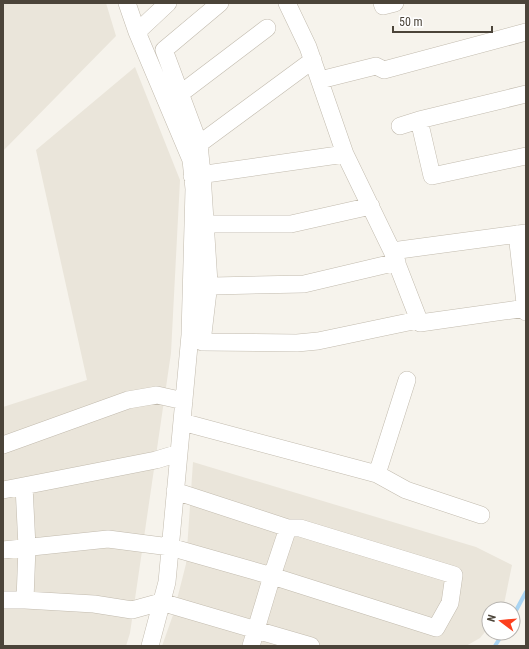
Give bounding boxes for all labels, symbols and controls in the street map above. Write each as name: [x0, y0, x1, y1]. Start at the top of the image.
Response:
scale bar: [393, 8, 492, 34]
text: 50 m: [399, 15, 423, 29]
north arrow: [481, 601, 521, 641]
text: N: [485, 613, 499, 623]

